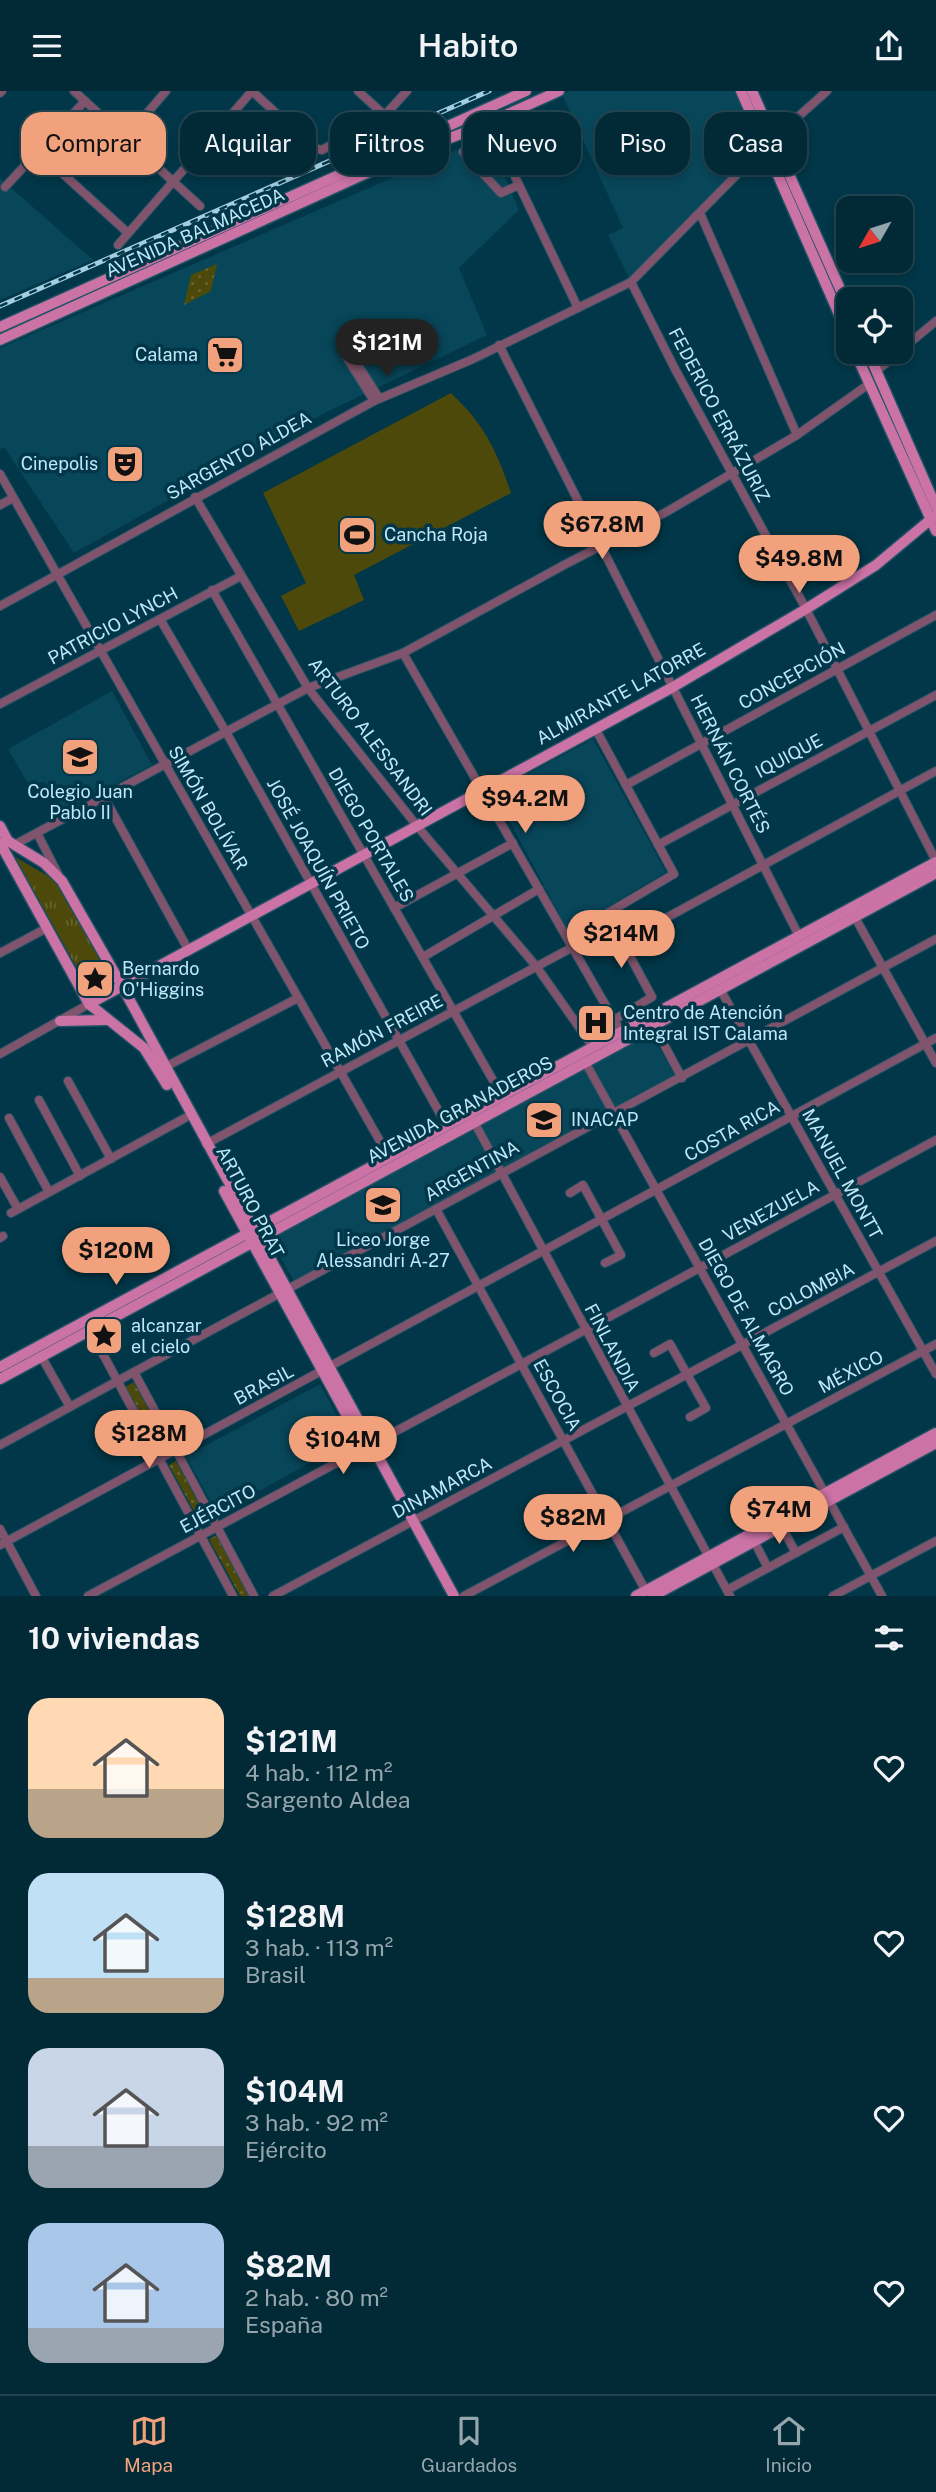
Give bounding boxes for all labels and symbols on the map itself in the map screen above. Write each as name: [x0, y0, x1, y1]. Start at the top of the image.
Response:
street label: AVENIDA BALMACEDA: [102, 183, 288, 282]
north arrow: [836, 196, 914, 273]
pin: $121M: [338, 320, 436, 379]
street label: FEDERICO ERRÁZURIZ: [665, 324, 775, 506]
supermarket icon: Calama: [204, 334, 246, 376]
place label: Calama: [135, 344, 198, 365]
street label: SARGENTO ALDEA: [163, 407, 315, 504]
theatre icon: Cinepolis: [104, 443, 146, 485]
place label: Cinepolis: [21, 453, 98, 474]
pin: $67.8M: [545, 501, 659, 561]
sports icon: Cancha Roja: [336, 514, 378, 556]
place label: Cancha Roja: [384, 524, 488, 545]
pin: $49.8M: [742, 535, 856, 595]
street label: PATRICIO LYNCH: [44, 582, 181, 669]
street label: CONCEPCIÓN: [734, 637, 849, 714]
street label: ALMIRANTE LATORRE: [532, 638, 709, 749]
street label: ARTURO ALESSANDRI: [304, 654, 437, 820]
street label: HERNÁN CORTÉS: [686, 690, 775, 837]
street label: IQUIQUE: [752, 729, 826, 782]
school or university icon: Colegio Juan Pablo II: [59, 736, 101, 778]
street label: SIMÓN BOLÍVAR: [164, 741, 253, 874]
street label: DIEGO PORTALES: [324, 764, 418, 906]
street label: JOSÉ JOAQUÍN PRIETO: [263, 774, 375, 953]
pin: $94.2M: [468, 775, 582, 835]
place label: Colegio Juan Pablo II: [27, 781, 133, 823]
pin: $214M: [572, 911, 670, 970]
place icon: Bernardo O'Higgins: [74, 958, 116, 1000]
place label: Bernardo O'Higgins: [122, 958, 204, 1000]
street label: RAMÓN FREIRE: [317, 989, 446, 1071]
hospital icon: Centro de Atención Integral IST Calama: [575, 1002, 617, 1044]
place label: Centro de Atención Integral IST Calama: [623, 1002, 788, 1044]
street label: AVENIDA GRANADEROS: [363, 1052, 556, 1168]
street label: COSTA RICA: [680, 1096, 783, 1165]
school or university icon: INACAP: [523, 1099, 565, 1141]
street label: MANUEL MONTT: [798, 1105, 887, 1243]
place label: INACAP: [571, 1109, 638, 1130]
street label: ARGENTINA: [421, 1136, 523, 1205]
street label: ARTURO PRAT: [212, 1142, 289, 1261]
street label: VENEZUELA: [719, 1175, 823, 1246]
school or university icon: Liceo Jorge Alessandri A-27: [362, 1184, 404, 1226]
pin: $120M: [67, 1227, 165, 1287]
place label: Liceo Jorge Alessandri A-27: [316, 1229, 450, 1271]
street label: DIEGO DE ALMAGRO: [694, 1234, 799, 1399]
street label: COLOMBIA: [764, 1258, 858, 1321]
street label: FINLANDIA: [580, 1300, 645, 1396]
place icon: alcanzar el cielo: [83, 1315, 125, 1357]
place label: alcanzar el cielo: [131, 1315, 202, 1357]
street label: MÉXICO: [814, 1345, 887, 1397]
street label: ESCOCIA: [529, 1355, 586, 1435]
street label: BRASIL: [230, 1360, 297, 1409]
pin: $128M: [100, 1411, 198, 1470]
pin: $104M: [294, 1417, 392, 1476]
street label: DINAMARCA: [388, 1452, 495, 1523]
street label: EJÉRCITO: [176, 1479, 259, 1537]
pin: $74M: [738, 1487, 820, 1546]
pin: $82M: [532, 1495, 614, 1554]

